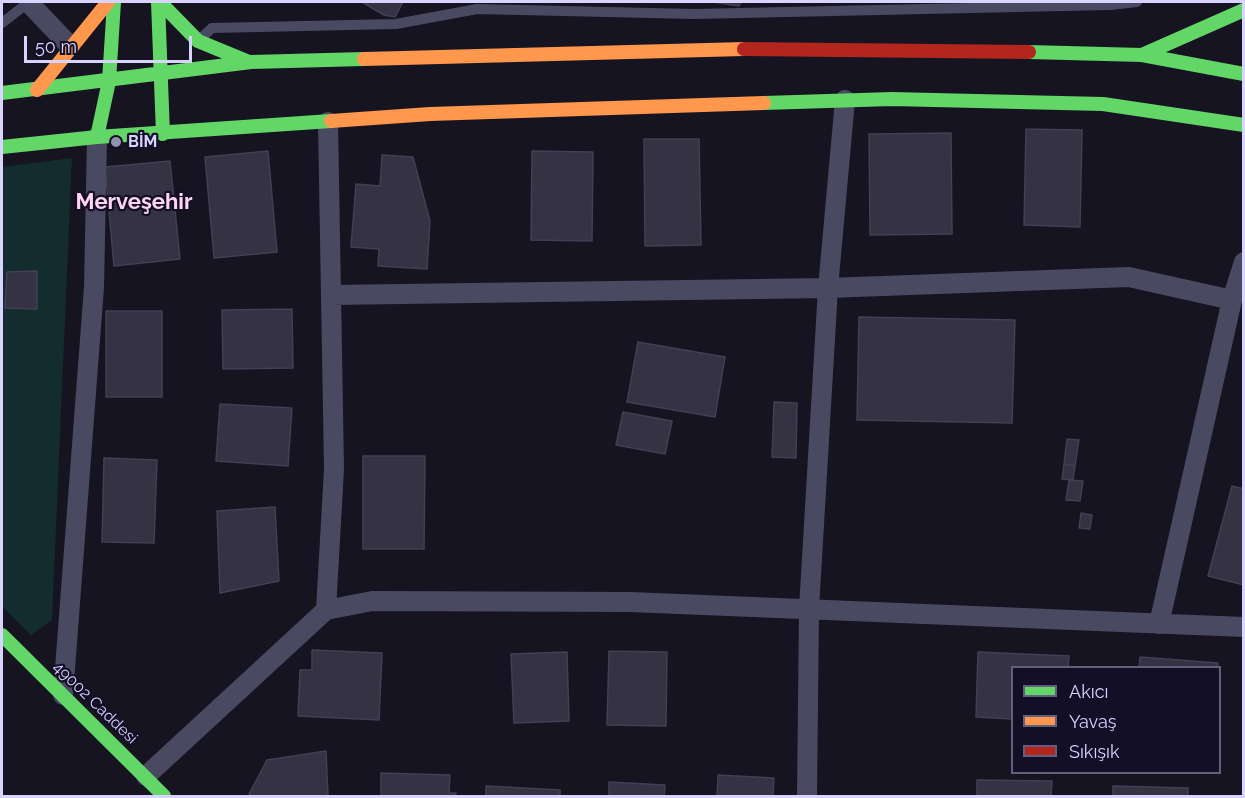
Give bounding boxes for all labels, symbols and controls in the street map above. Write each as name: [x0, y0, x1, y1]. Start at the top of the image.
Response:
scale bar: [27, 24, 195, 62]
text: 50 m: [35, 36, 77, 57]
place label: BİM: [128, 132, 157, 152]
marker: BİM: [109, 135, 123, 149]
district label: Merveşehir: [76, 189, 192, 215]
street label: 49002 Caddesi: [49, 658, 141, 748]
legend: [1011, 666, 1221, 774]
text: Akıcı: [1069, 681, 1108, 702]
text: Yavaş: [1069, 711, 1116, 732]
text: Sıkışık: [1069, 741, 1119, 762]

